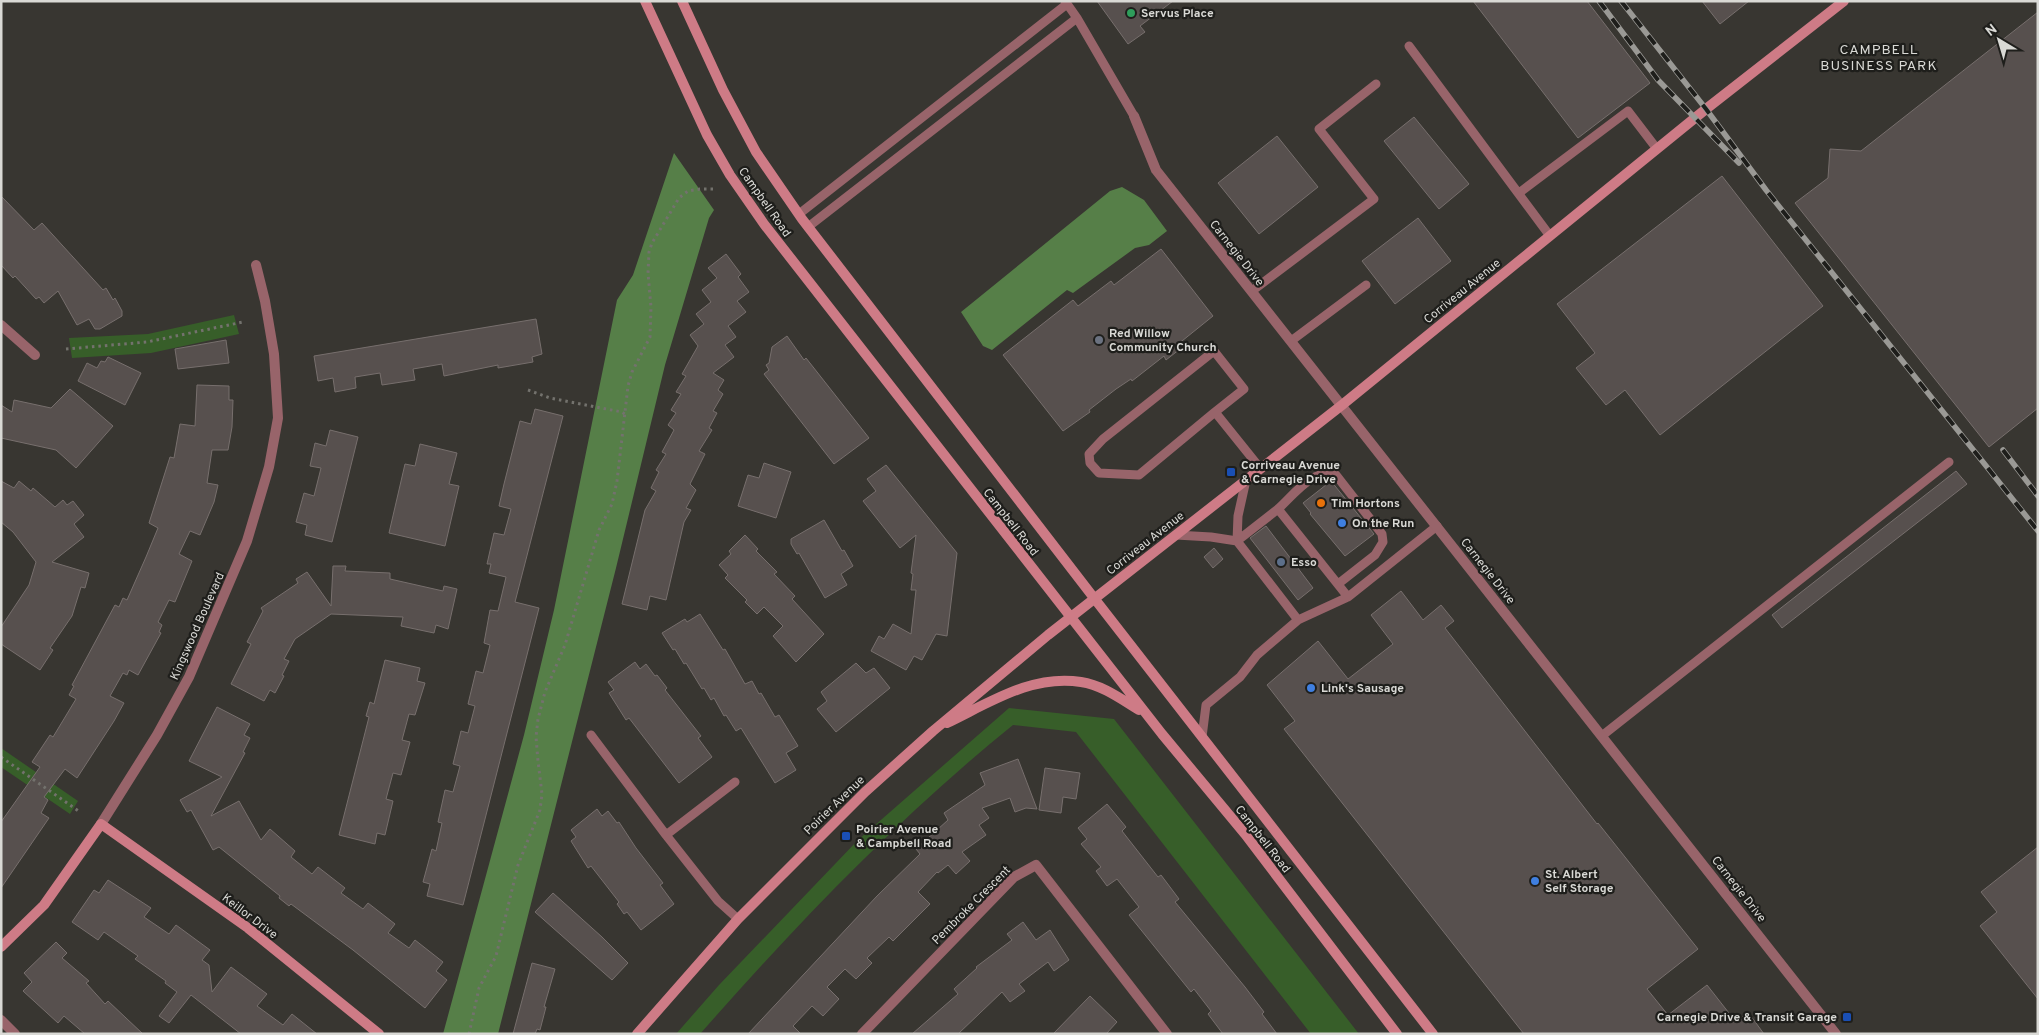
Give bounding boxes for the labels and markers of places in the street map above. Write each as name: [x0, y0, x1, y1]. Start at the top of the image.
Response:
place label: Servus Place: [1141, 6, 1214, 22]
marker: Servus Place: [1125, 7, 1137, 19]
place label: Red Willow Community Church: [1109, 326, 1217, 356]
marker: Red Willow Community Church: [1093, 334, 1105, 346]
place label: Corriveau Avenue & Carnegie Drive: [1241, 458, 1340, 488]
marker: Corriveau Avenue & Carnegie Drive: [1225, 466, 1237, 478]
place label: Tim Hortons: [1331, 496, 1400, 512]
marker: Tim Hortons: [1315, 497, 1327, 509]
place label: On the Run: [1352, 516, 1414, 532]
marker: On the Run: [1336, 517, 1348, 529]
place label: Esso: [1291, 555, 1317, 571]
marker: Esso: [1275, 556, 1287, 568]
place label: Link's Sausage: [1321, 681, 1404, 697]
marker: Link's Sausage: [1305, 682, 1317, 694]
place label: Poirier Avenue & Campbell Road: [856, 822, 952, 852]
marker: Poirier Avenue & Campbell Road: [840, 830, 852, 842]
place label: St. Albert Self Storage: [1545, 867, 1614, 897]
marker: St. Albert Self Storage: [1529, 875, 1541, 887]
place label: Carnegie Drive & Transit Garage: [1657, 1010, 1837, 1026]
marker: Carnegie Drive & Transit Garage: [1841, 1011, 1853, 1023]

